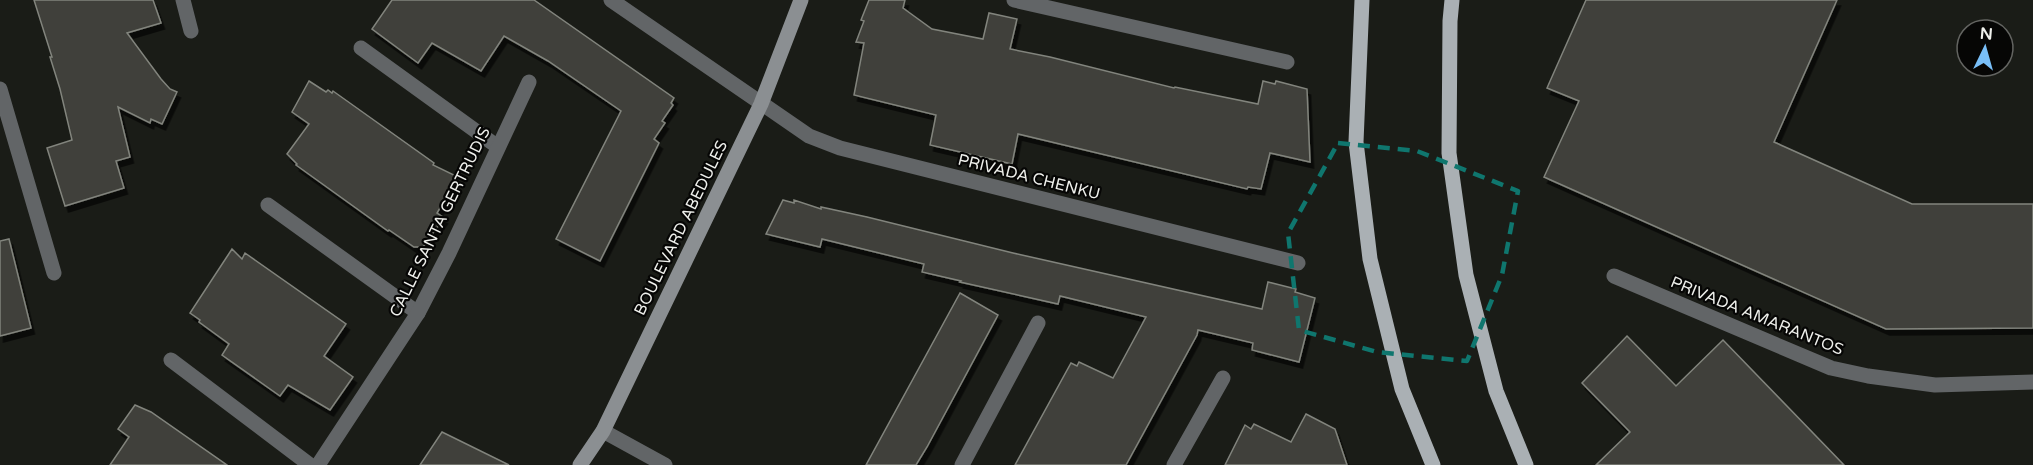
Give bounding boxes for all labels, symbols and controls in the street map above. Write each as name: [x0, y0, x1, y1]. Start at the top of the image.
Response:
north arrow: [1955, 18, 2015, 78]
text: N: [1979, 24, 1993, 45]
street label: CALLE SANTA GERTRUDIS: [385, 124, 495, 320]
street label: BOULEVARD ABEDULES: [630, 137, 732, 319]
street label: PRIVADA CHENKU: [956, 150, 1102, 204]
street label: PRIVADA AMARANTOS: [1668, 272, 1846, 360]

